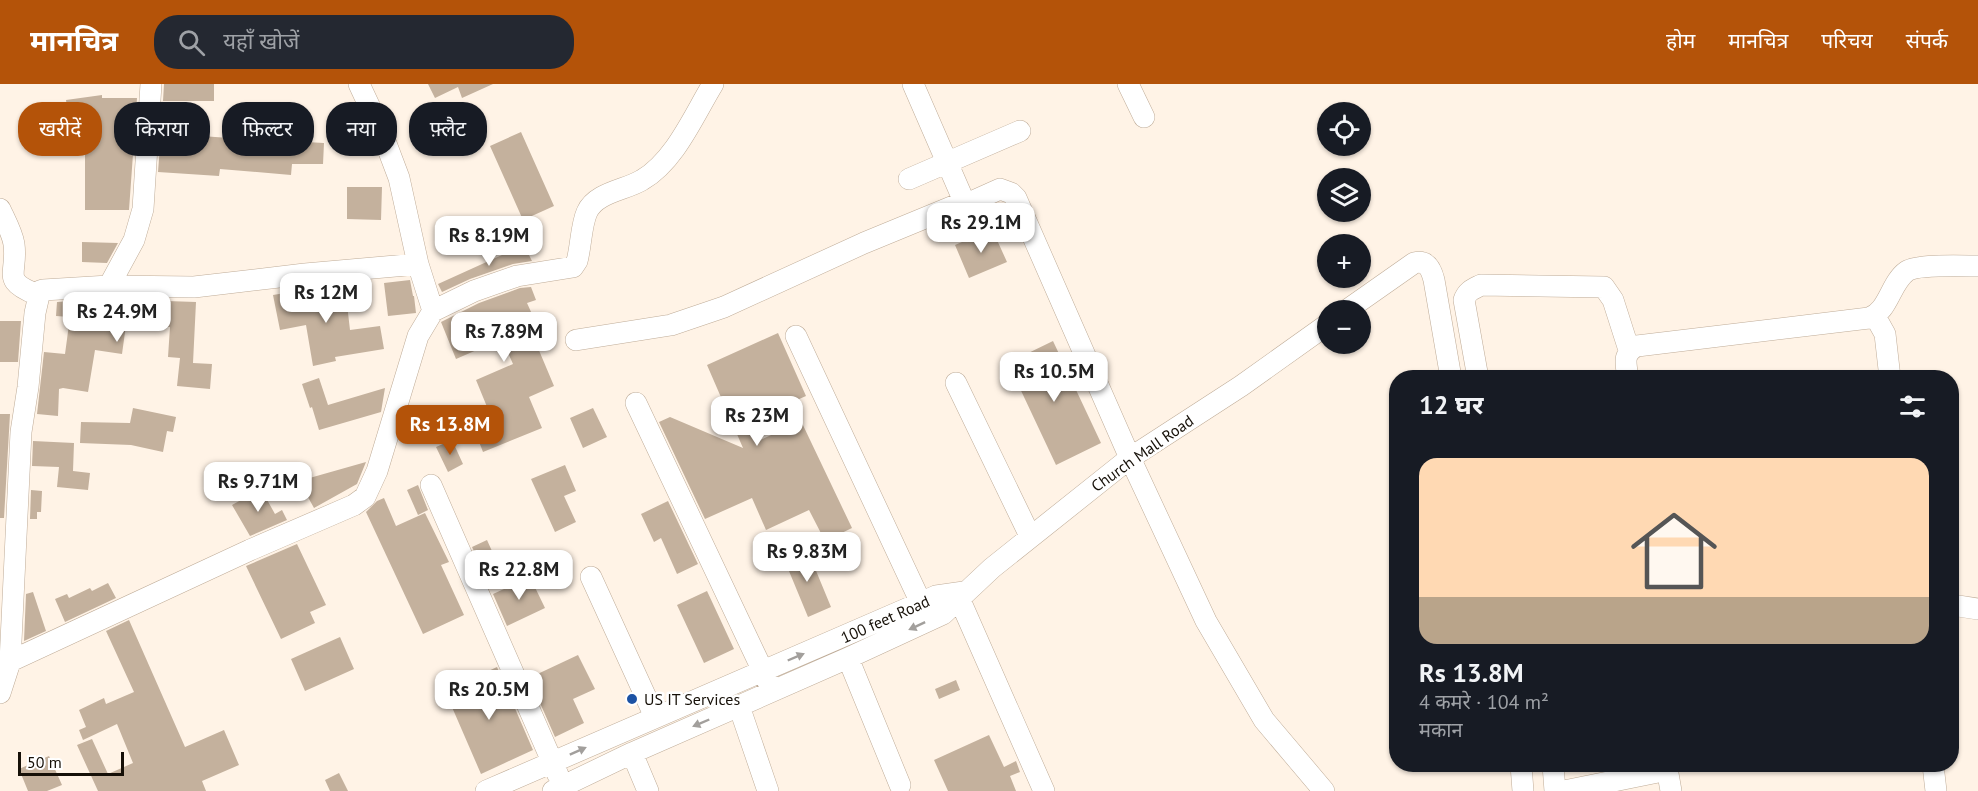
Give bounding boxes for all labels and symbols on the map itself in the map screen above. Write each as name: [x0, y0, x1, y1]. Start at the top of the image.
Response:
pin: Rs 29.1M: [919, 203, 1043, 254]
pin: Rs 8.19M: [427, 216, 551, 267]
pin: Rs 12M: [277, 273, 375, 324]
pin: Rs 24.9M: [55, 292, 179, 343]
pin: Rs 7.89M: [442, 312, 566, 363]
pin: Rs 10.5M: [992, 352, 1116, 403]
pin: Rs 23M: [708, 396, 806, 447]
pin: Rs 13.8M: [388, 405, 512, 456]
street label: Church Mall Road: [1087, 410, 1197, 496]
pin: Rs 9.71M: [196, 462, 320, 513]
pin: Rs 9.83M: [745, 532, 869, 583]
pin: Rs 22.8M: [457, 550, 581, 601]
street label: 100 feet Road: [838, 591, 932, 647]
one-way arrow: [909, 622, 926, 631]
one-way arrow: [788, 652, 806, 662]
pin: Rs 20.5M: [427, 670, 551, 721]
place label: US IT Services: [644, 689, 740, 709]
marker: US IT Services: [625, 692, 639, 706]
one-way arrow: [692, 719, 710, 728]
one-way arrow: [570, 746, 588, 756]
scale bar: [18, 749, 124, 776]

